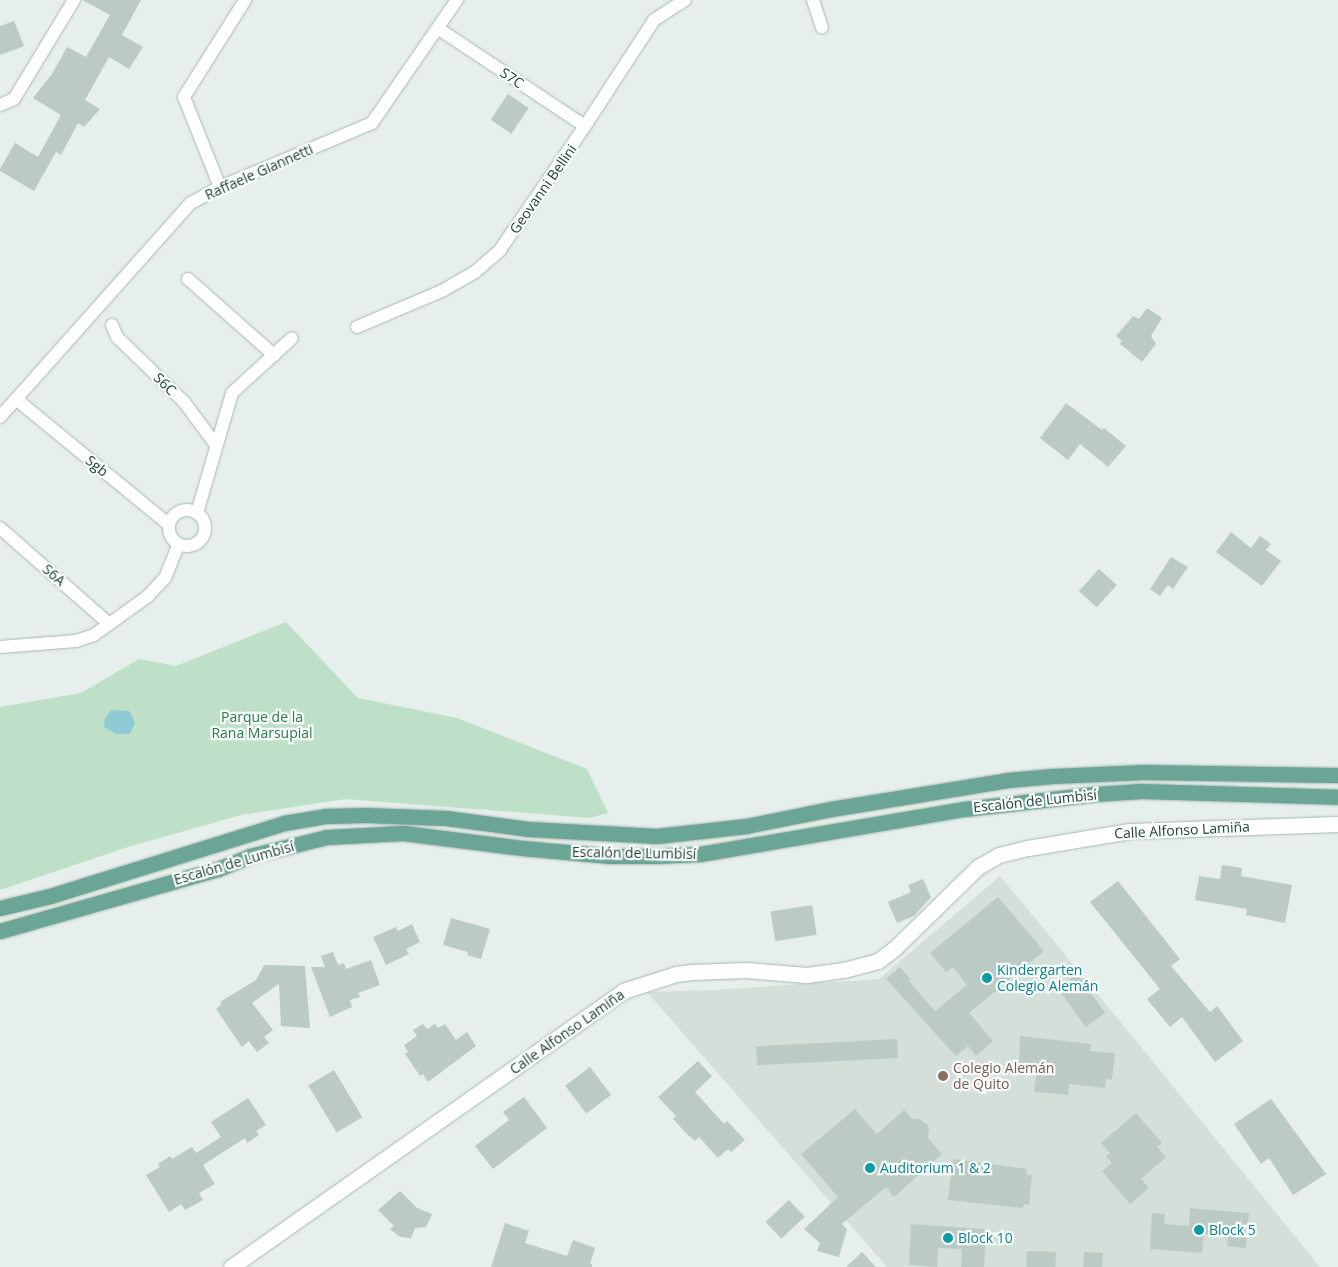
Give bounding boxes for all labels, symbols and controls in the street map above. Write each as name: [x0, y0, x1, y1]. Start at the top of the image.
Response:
street label: S7C: [497, 64, 527, 92]
street label: Raffaele Giannetti: [202, 141, 316, 203]
street label: Geovanni Bellini: [506, 141, 580, 237]
street label: S6C: [150, 369, 180, 399]
street label: Sgb: [82, 452, 112, 480]
street label: S6A: [39, 561, 69, 589]
park label: Parque de la Rana Marsupial: [211, 709, 313, 742]
street label: Escalón de Lumbisí: [972, 786, 1098, 816]
street label: Calle Alfonso Lamiña: [1114, 818, 1250, 842]
street label: Escalón de Lumbisí: [172, 838, 296, 888]
street label: Escalón de Lumbisí: [572, 844, 696, 862]
place label: Kindergarten Colegio Alemán: [997, 962, 1098, 994]
marker: Kindergarten Colegio Alemán: [981, 972, 993, 984]
street label: Calle Alfonso Lamiña: [507, 986, 627, 1078]
place label: Colegio Alemán de Quito: [953, 1060, 1054, 1092]
marker: Colegio Alemán de Quito: [937, 1070, 949, 1082]
place label: Auditorium 1 & 2: [880, 1160, 991, 1176]
marker: Auditorium 1 & 2: [864, 1162, 876, 1174]
place label: Block 5: [1209, 1222, 1256, 1238]
marker: Block 5: [1193, 1224, 1205, 1236]
place label: Block 10: [958, 1230, 1013, 1246]
marker: Block 10: [942, 1232, 954, 1244]

